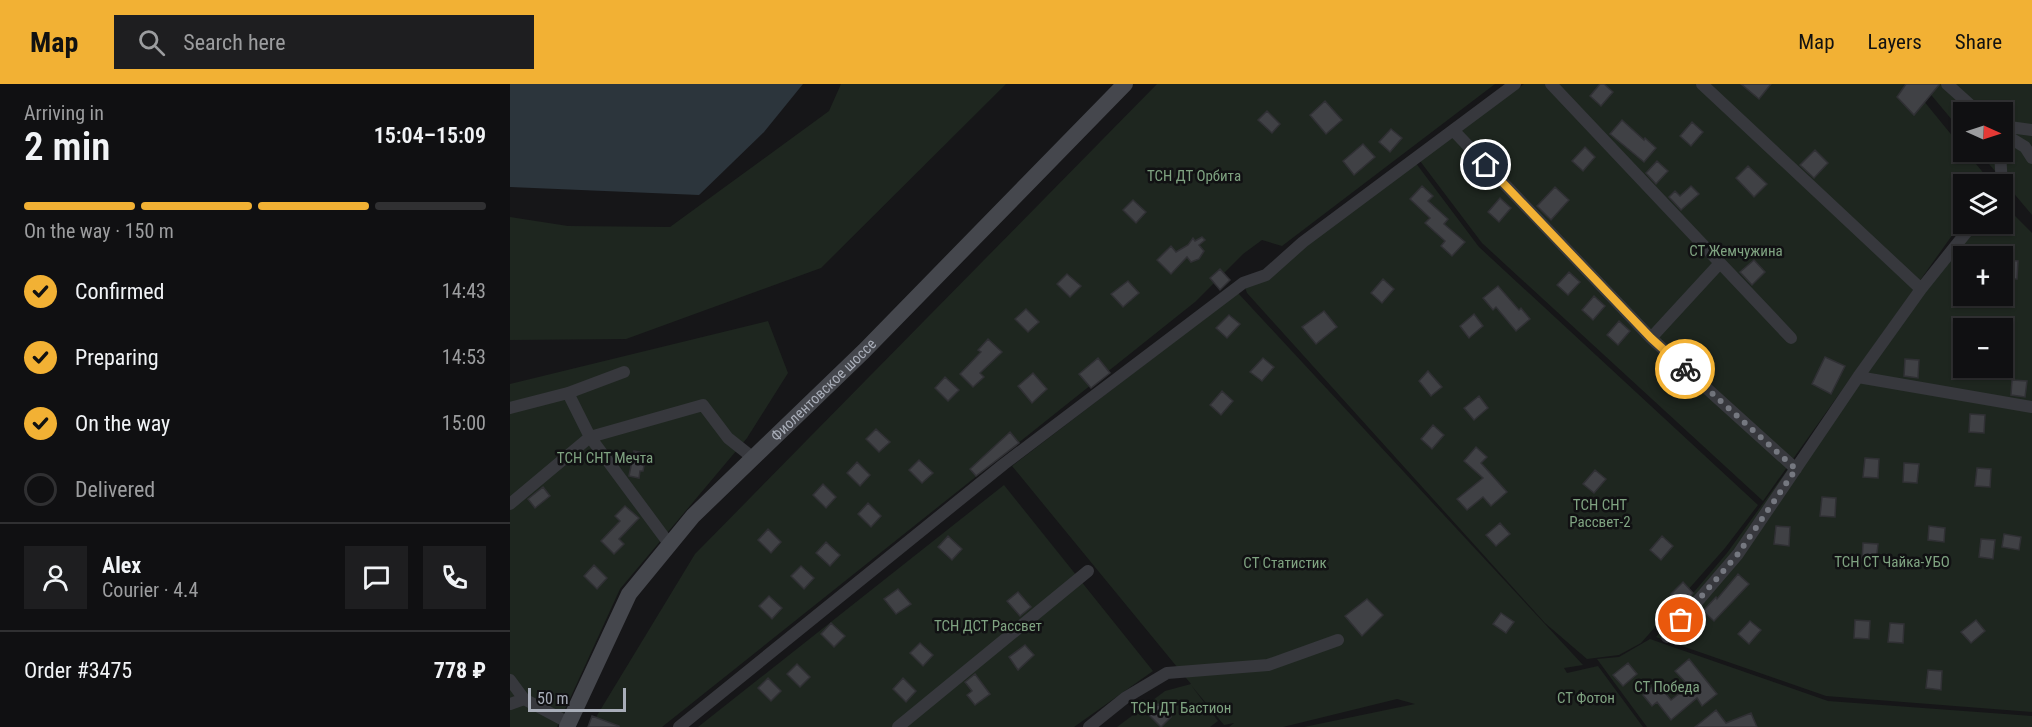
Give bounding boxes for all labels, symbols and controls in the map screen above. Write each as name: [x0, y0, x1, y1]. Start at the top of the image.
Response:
search box: [114, 15, 534, 69]
text: Map: [30, 26, 78, 59]
icon: search: [135, 26, 168, 59]
text: Search here: [183, 30, 286, 55]
text: Map: [1798, 30, 1835, 54]
text: Layers: [1868, 30, 1922, 54]
text: Share: [1955, 30, 2002, 54]
text: Arriving in: [24, 101, 104, 125]
north arrow: [1953, 102, 2013, 162]
map controls: [1953, 102, 2013, 378]
text: 15:04–15:09: [374, 123, 486, 148]
text: 2 min: [24, 124, 110, 170]
pin: [1460, 139, 1511, 190]
icon: home: [1469, 148, 1502, 181]
park label: ТСН ДТ Орбита: [1147, 167, 1241, 185]
button: layers: [1953, 174, 2013, 234]
text: On the way · 150 m: [24, 219, 174, 243]
park label: СТ Жемчужина: [1689, 242, 1783, 260]
button: +: [1953, 246, 2013, 306]
icon: check: [24, 275, 57, 308]
text: Confirmed: [75, 279, 164, 304]
text: 14:43: [442, 279, 486, 303]
button: −: [1953, 318, 2013, 378]
street label: Фиолентовское шоссе: [767, 335, 880, 445]
courier: [1655, 339, 1715, 399]
icon: check: [24, 341, 57, 374]
text: Preparing: [75, 345, 159, 370]
text: 14:53: [442, 345, 486, 369]
icon: bike: [1669, 353, 1702, 386]
icon: check: [24, 407, 57, 440]
text: On the way: [75, 411, 170, 436]
text: 15:00: [442, 411, 486, 435]
park label: ТСН СНТ Мечта: [557, 449, 653, 467]
text: Delivered: [75, 477, 155, 502]
park label: ТСН СНТ Рассвет-2: [1569, 496, 1631, 531]
button: person: [24, 546, 87, 609]
button: chat: [345, 546, 408, 609]
button: phone: [423, 546, 486, 609]
text: Alex: [102, 553, 141, 578]
park label: ТСН СТ Чайка-УБО: [1834, 553, 1950, 571]
park label: СТ Статистик: [1243, 554, 1327, 572]
text: Courier · 4.4: [102, 578, 198, 602]
pin: [1655, 594, 1706, 645]
icon: bag: [1664, 603, 1697, 636]
park label: ТСН ДСТ Рассвет: [934, 617, 1042, 635]
text: Order #3475: [24, 658, 132, 683]
text: 778 ₽: [434, 658, 486, 683]
park label: СТ Победа: [1634, 678, 1700, 696]
scale bar: [528, 685, 626, 712]
text: 50 m: [537, 689, 569, 708]
park label: СТ Фотон: [1557, 689, 1615, 707]
park label: ТСН ДТ Бастион: [1130, 699, 1232, 717]

